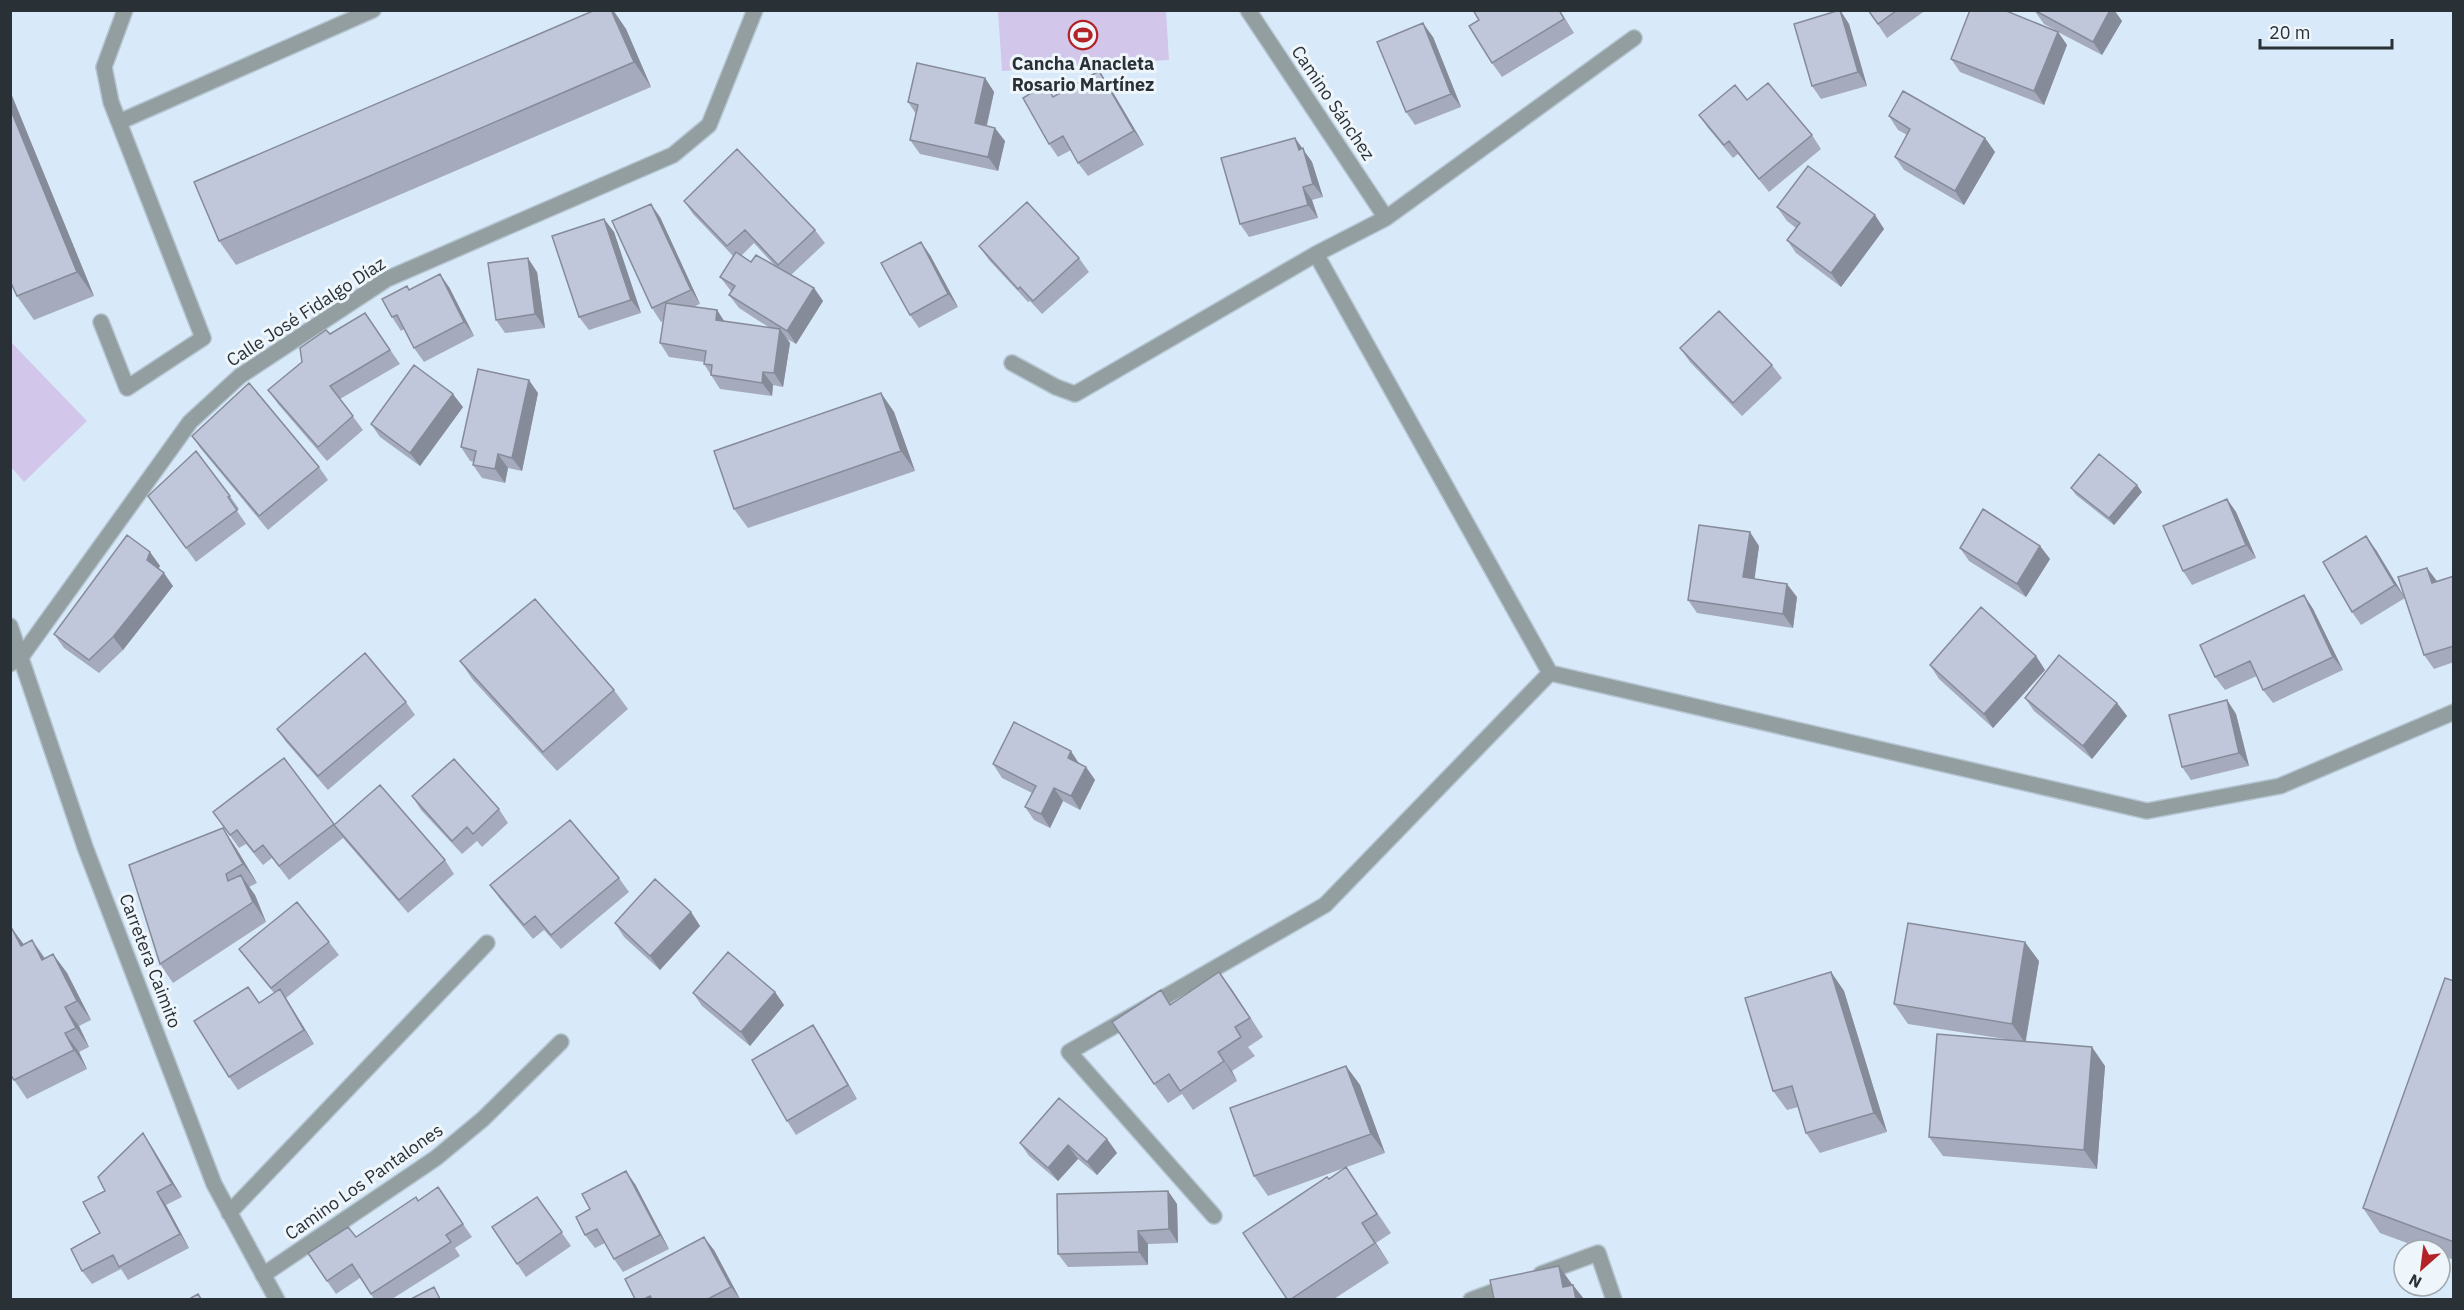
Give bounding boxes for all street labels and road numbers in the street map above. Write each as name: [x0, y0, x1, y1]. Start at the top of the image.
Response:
street label: Camino Sánchez: [1287, 41, 1380, 164]
street label: Calle José Fidalgo Díaz: [222, 252, 389, 371]
street label: Carretera Caimito: [114, 890, 187, 1031]
street label: Camino Los Pantalones: [280, 1118, 447, 1245]

